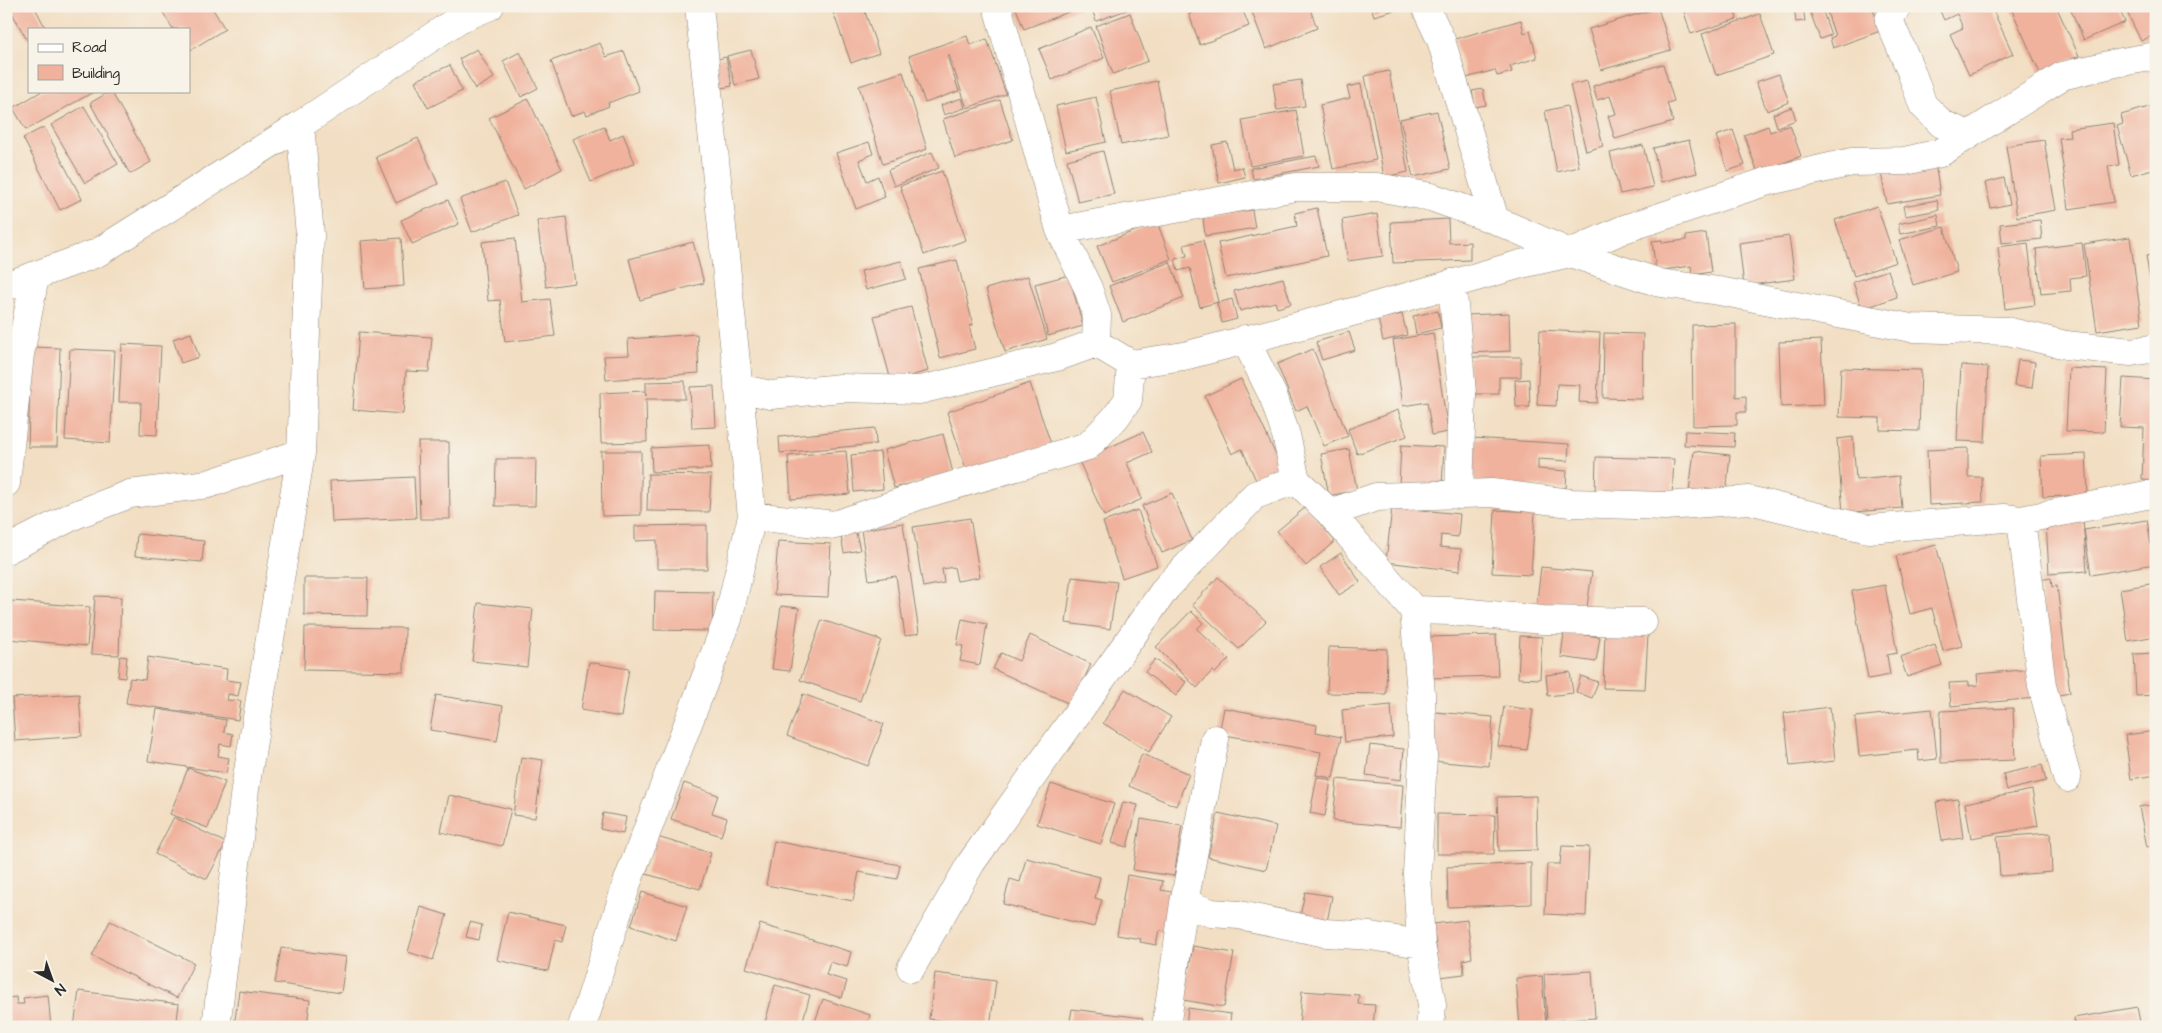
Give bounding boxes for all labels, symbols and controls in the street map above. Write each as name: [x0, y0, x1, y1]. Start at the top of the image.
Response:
legend: [28, 28, 190, 92]
text: Road: [72, 37, 107, 58]
text: Building: [72, 63, 120, 85]
north arrow: [28, 956, 78, 1006]
text: N: [50, 979, 70, 1000]

